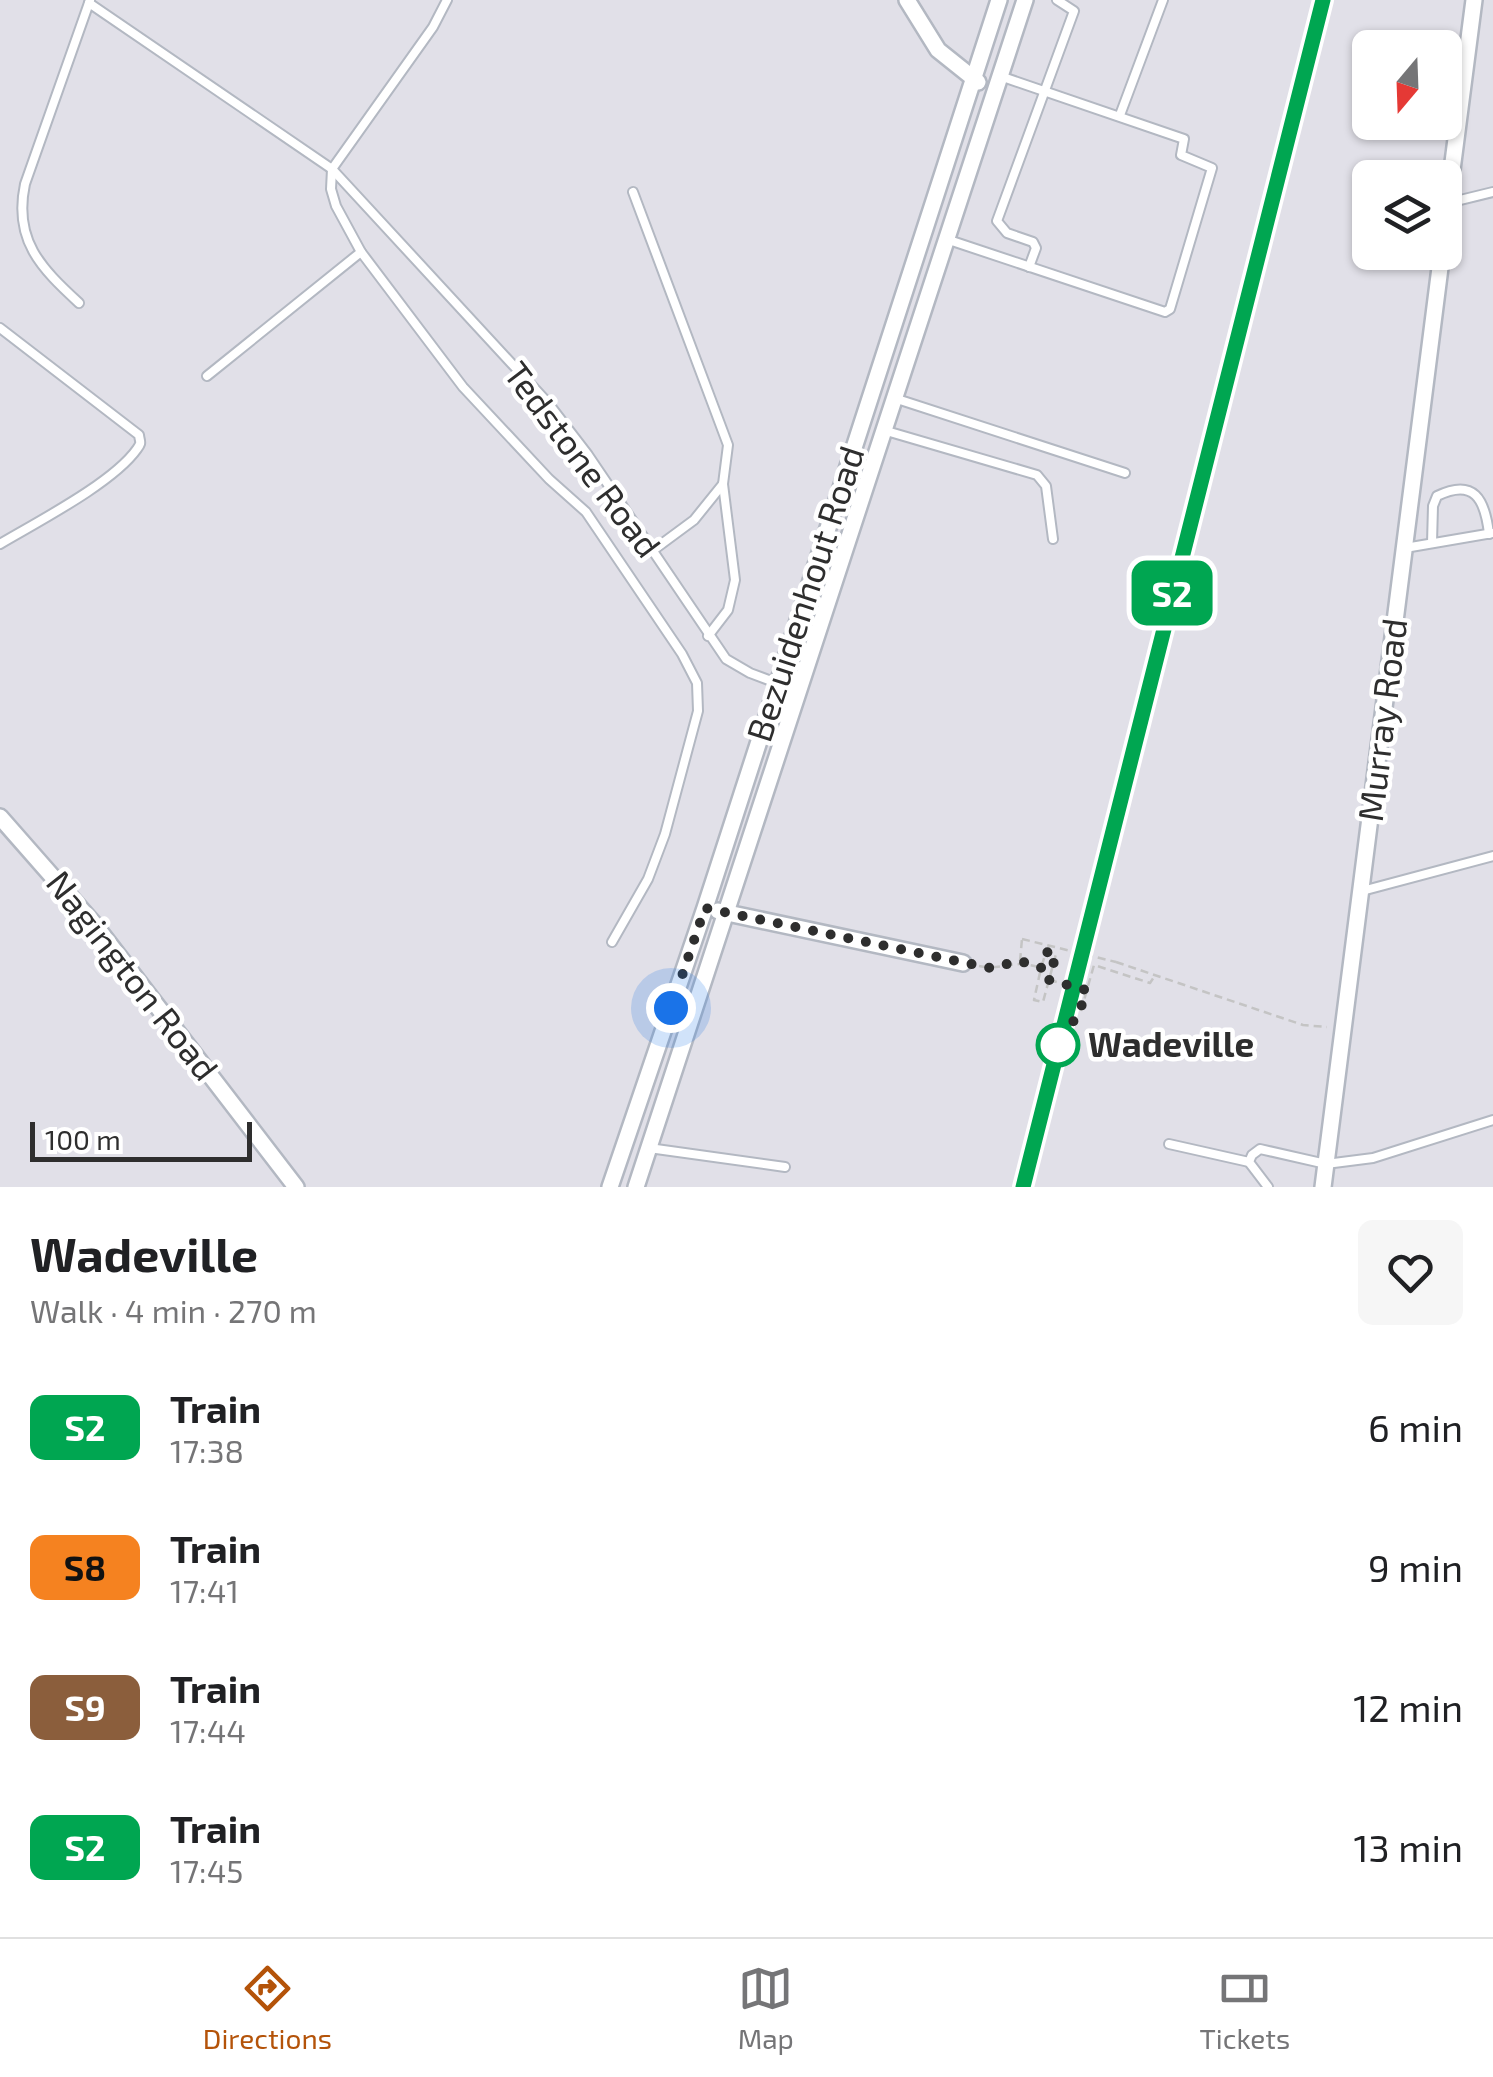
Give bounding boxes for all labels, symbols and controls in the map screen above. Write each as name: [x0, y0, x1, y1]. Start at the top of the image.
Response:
north arrow: [1352, 30, 1462, 140]
map controls: [1352, 30, 1462, 270]
button: layers: [1352, 160, 1462, 270]
street label: Tedstone Road: [496, 353, 671, 565]
street label: Bezuidenhout Road: [737, 440, 872, 746]
line badge: S2: [1127, 560, 1217, 626]
text: S2: [1152, 572, 1192, 614]
street label: Murray Road: [1348, 616, 1414, 824]
street label: Nagington Road: [39, 862, 228, 1088]
your location: [646, 983, 696, 1033]
place label: Wadeville: [1088, 1022, 1254, 1064]
marker: Wadeville: [1037, 1024, 1079, 1066]
scale bar: [30, 1117, 252, 1162]
text: 100 m: [45, 1122, 121, 1156]
button: heart: [1358, 1220, 1463, 1325]
text: Wadeville: [30, 1224, 258, 1282]
text: Walk · 4 min · 270 m: [30, 1291, 317, 1329]
text: Train: [170, 1385, 261, 1431]
text: 6 min: [1368, 1404, 1463, 1450]
text: S2: [65, 1406, 105, 1448]
text: 17:38: [170, 1431, 244, 1469]
text: Train: [170, 1525, 261, 1571]
text: 9 min: [1368, 1544, 1463, 1590]
text: S8: [64, 1546, 106, 1588]
text: 17:41: [170, 1571, 239, 1609]
text: Train: [170, 1665, 261, 1711]
text: 12 min: [1353, 1684, 1463, 1730]
text: S9: [64, 1686, 106, 1728]
text: 17:44: [170, 1711, 246, 1749]
text: Train: [170, 1805, 261, 1851]
text: 13 min: [1353, 1824, 1463, 1870]
text: S2: [65, 1826, 105, 1868]
text: 17:45: [170, 1851, 244, 1889]
tab: Directions: [203, 1961, 332, 2055]
tab: Map: [738, 1961, 794, 2055]
tab: Tickets: [1199, 1961, 1290, 2055]

